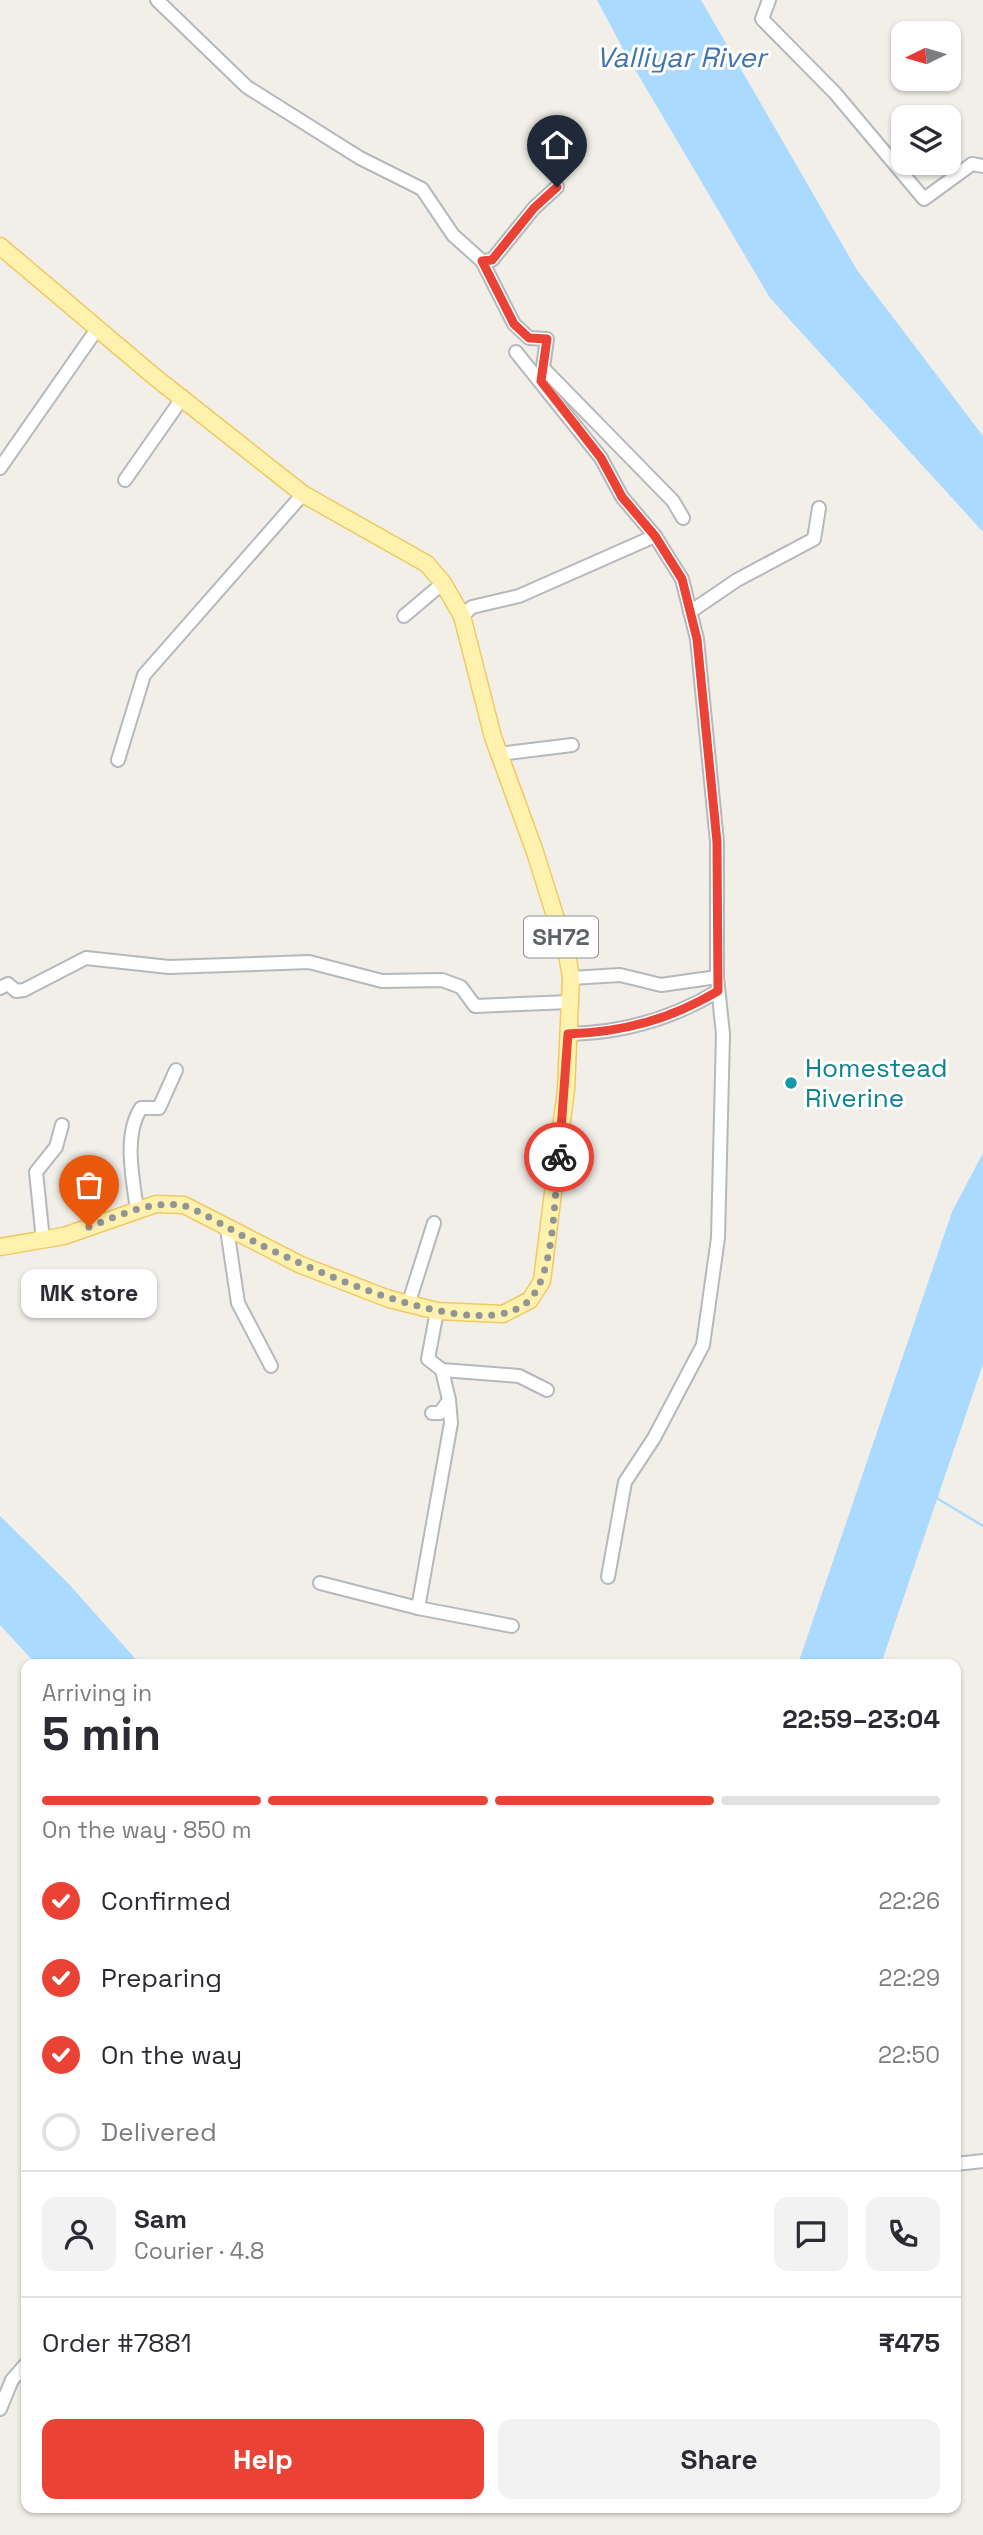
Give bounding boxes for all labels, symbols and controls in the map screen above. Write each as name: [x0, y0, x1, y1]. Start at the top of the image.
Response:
north arrow: [891, 21, 961, 91]
map controls: [891, 21, 961, 175]
water label: Valliyar River: [596, 39, 770, 75]
button: layers: [891, 105, 961, 175]
pin: [527, 115, 587, 187]
icon: home: [538, 126, 576, 164]
road number: SH72: [524, 917, 598, 958]
place label: Homestead Riverine: [805, 1051, 948, 1115]
marker: Homestead Riverine: [783, 1075, 799, 1091]
courier: [524, 1122, 594, 1192]
icon: bike: [540, 1138, 578, 1176]
pin: [59, 1155, 119, 1227]
icon: bag: [70, 1166, 108, 1204]
callout: MK store: [21, 1269, 157, 1318]
text: MK store: [40, 1278, 138, 1308]
text: Arriving in: [42, 1678, 152, 1708]
text: 22:59–23:04: [782, 1702, 940, 1736]
text: 5 min: [42, 1705, 161, 1763]
text: On the way · 850 m: [42, 1815, 252, 1845]
icon: check: [42, 1882, 80, 1920]
text: Confirmed: [101, 1884, 231, 1918]
text: 22:26: [878, 1886, 940, 1916]
icon: check: [42, 1959, 80, 1997]
text: Preparing: [101, 1961, 222, 1995]
text: 22:29: [879, 1963, 940, 1993]
icon: check: [42, 2036, 80, 2074]
text: On the way: [101, 2038, 242, 2072]
text: 22:50: [878, 2040, 940, 2070]
text: Delivered: [101, 2115, 217, 2149]
button: person: [42, 2197, 116, 2271]
button: chat: [774, 2197, 848, 2271]
button: phone: [866, 2197, 940, 2271]
text: Sam: [134, 2202, 187, 2236]
text: Courier · 4.8: [134, 2236, 264, 2266]
text: Order #7881: [42, 2326, 192, 2360]
text: ₹475: [878, 2326, 940, 2360]
button: Help: [42, 2419, 484, 2499]
button: Share: [498, 2419, 940, 2499]

